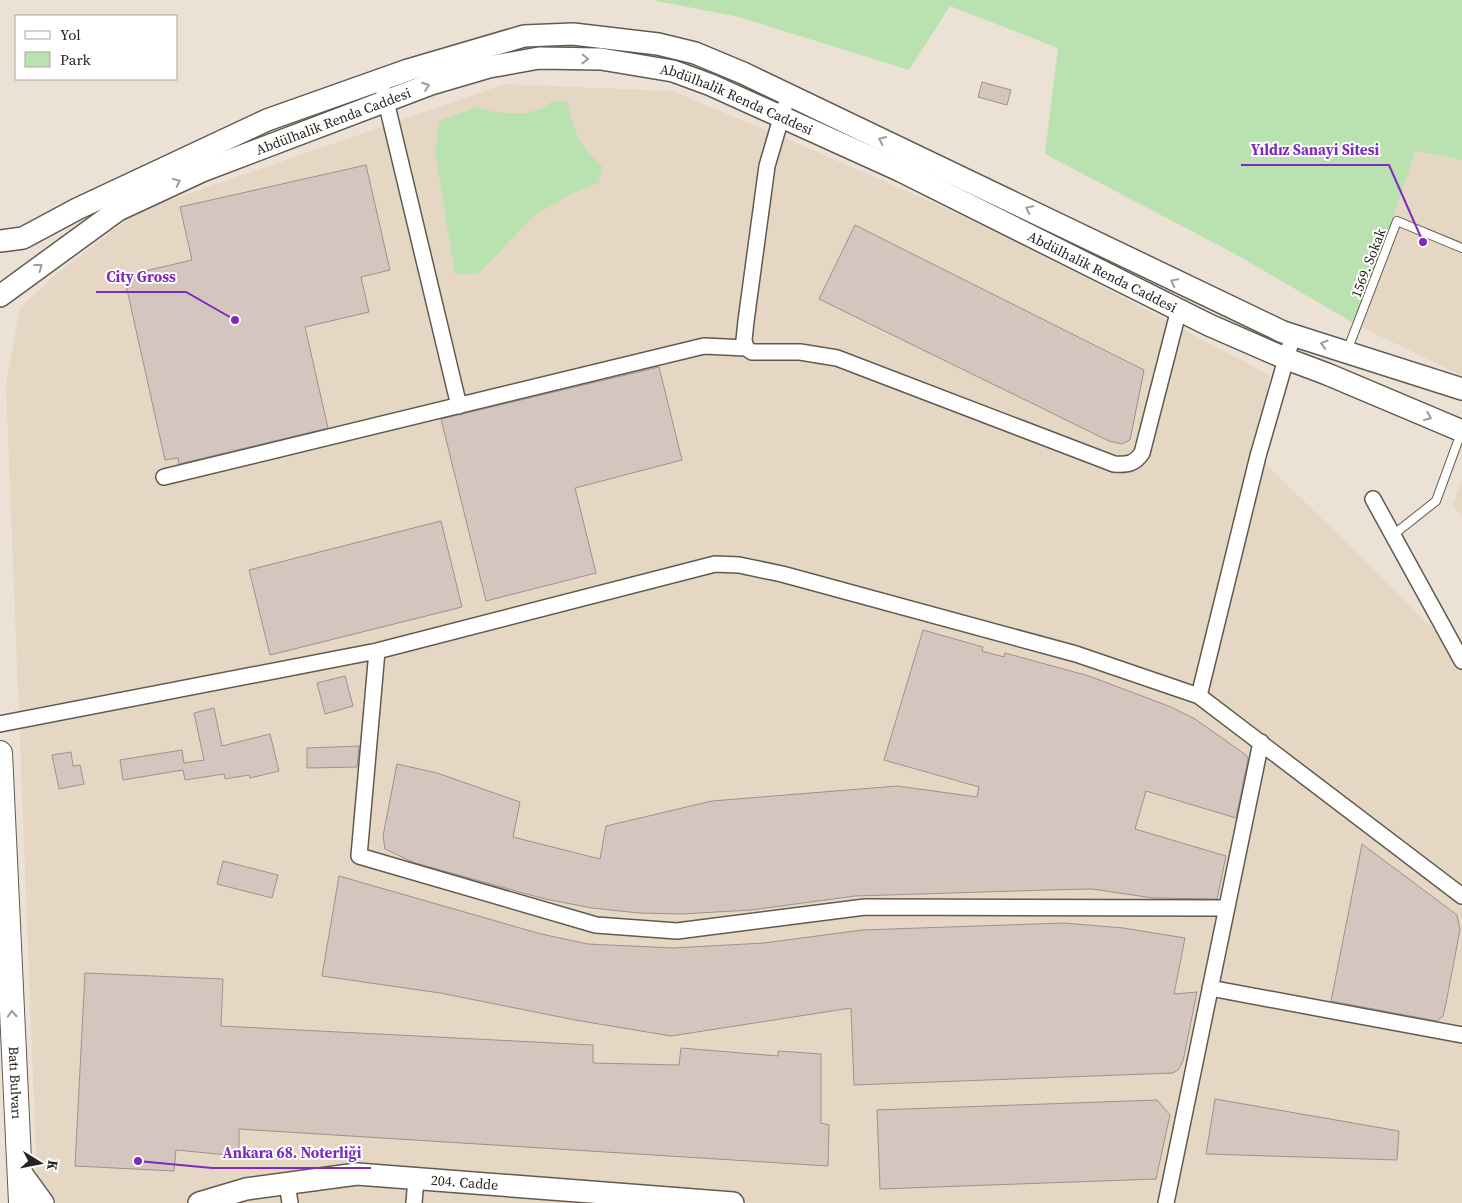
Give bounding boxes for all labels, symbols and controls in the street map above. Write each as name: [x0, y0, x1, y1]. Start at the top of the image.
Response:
legend: [15, 15, 178, 80]
text: Yol: [60, 24, 81, 45]
text: Park: [60, 49, 92, 70]
one-way arrow: [582, 54, 589, 64]
street label: Abdülhalik Renda Caddesi: [658, 59, 816, 140]
one-way arrow: [422, 82, 430, 92]
street label: Abdülhalik Renda Caddesi: [253, 83, 414, 160]
one-way arrow: [878, 135, 887, 146]
callout: Yıldız Sanayi Sitesi: [1241, 135, 1389, 165]
text: Yıldız Sanayi Sitesi: [1251, 139, 1379, 160]
one-way arrow: [172, 178, 181, 189]
one-way arrow: [1025, 205, 1034, 216]
street label: 1569. Sokak: [1346, 225, 1390, 300]
street label: Abdülhalik Renda Caddesi: [1024, 226, 1180, 317]
callout: City Gross: [96, 262, 186, 292]
one-way arrow: [33, 264, 42, 272]
text: City Gross: [106, 266, 176, 287]
one-way arrow: [1171, 278, 1180, 288]
one-way arrow: [1320, 340, 1329, 350]
one-way arrow: [1423, 410, 1432, 421]
one-way arrow: [7, 1010, 17, 1018]
street label: Batı Bulvarı: [4, 1046, 27, 1119]
north arrow: [15, 1138, 65, 1188]
callout: Ankara 68. Noterliği: [212, 1138, 371, 1168]
text: Ankara 68. Noterliği: [223, 1142, 362, 1163]
text: K: [42, 1159, 63, 1172]
street label: 204. Cadde: [430, 1170, 499, 1195]

